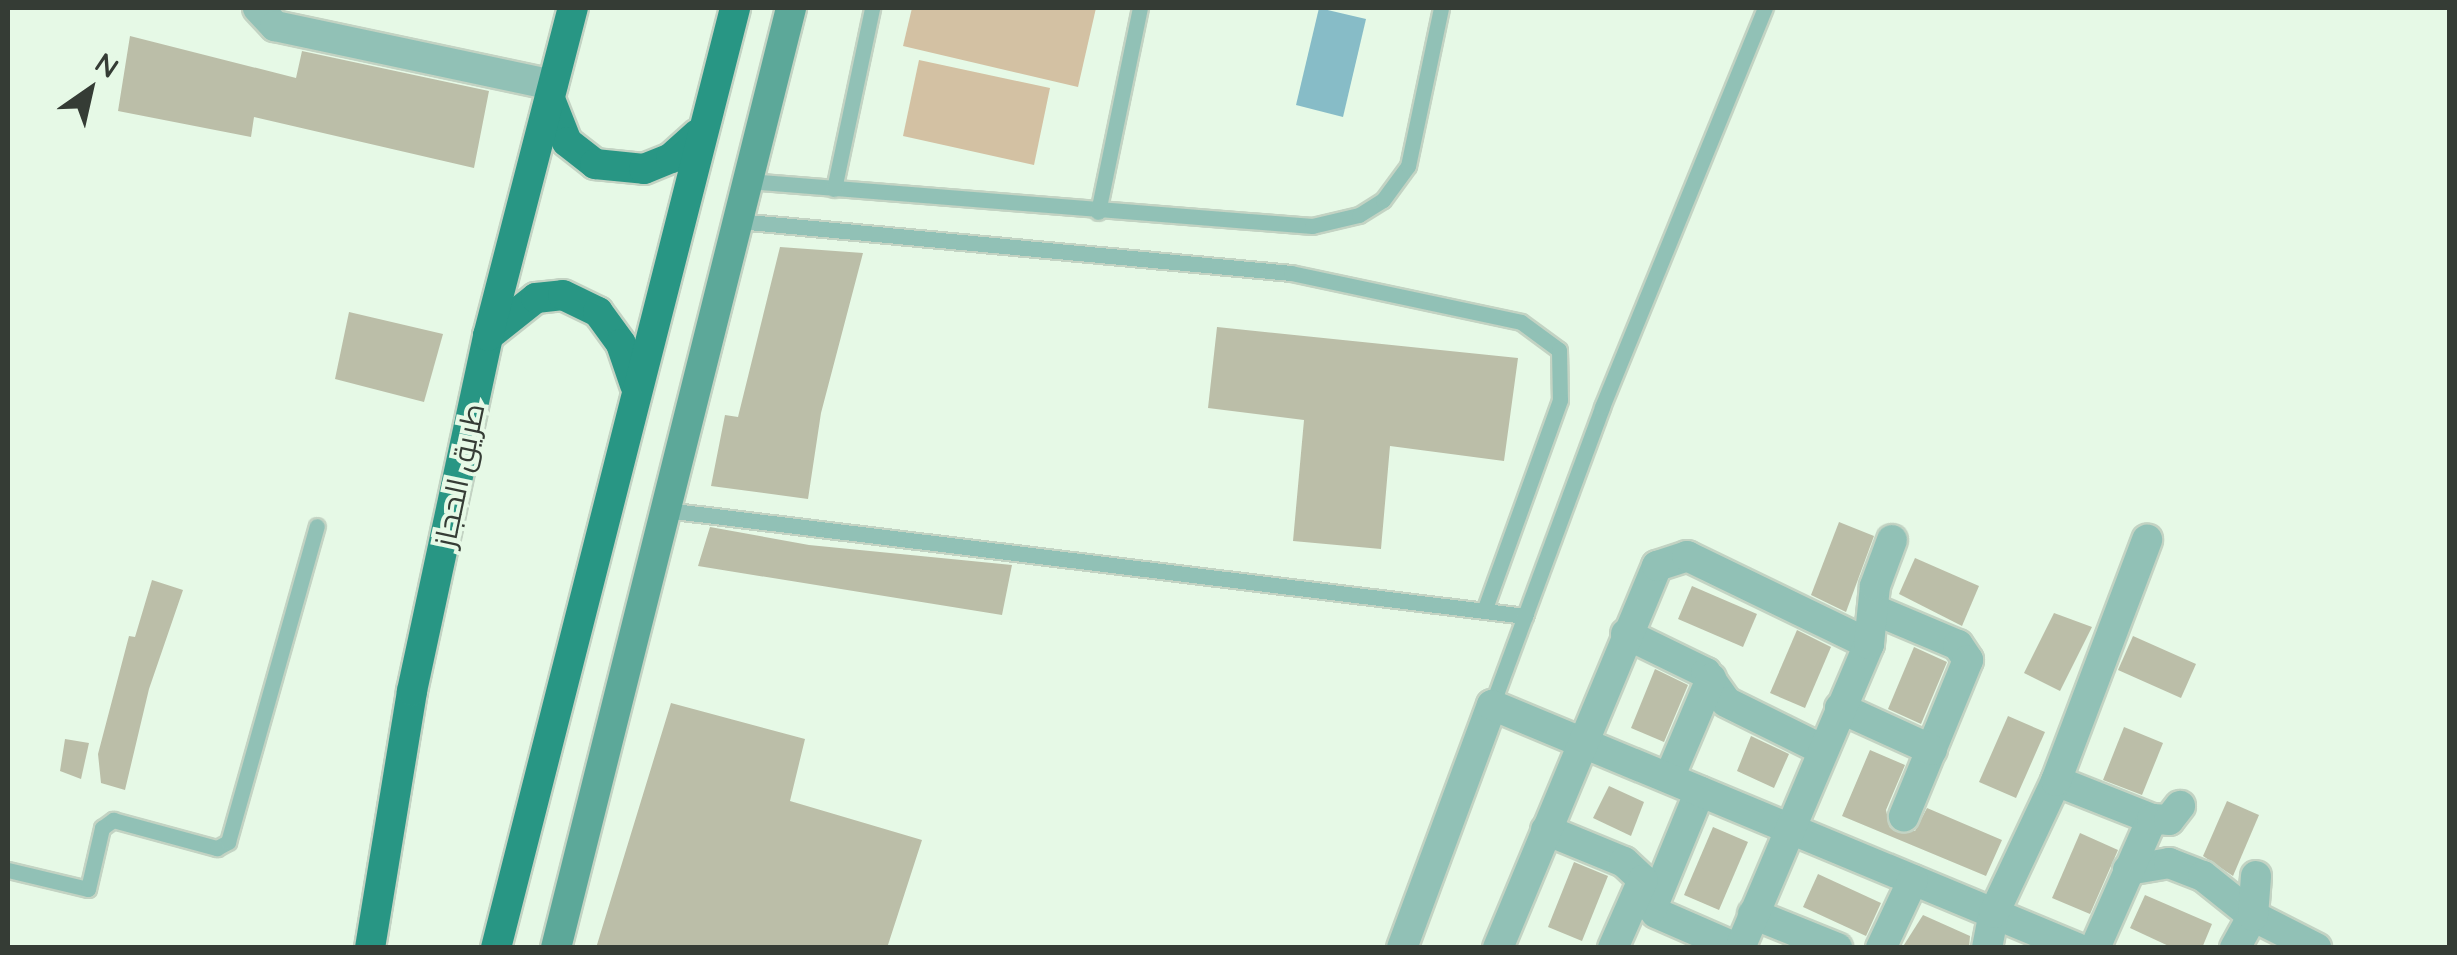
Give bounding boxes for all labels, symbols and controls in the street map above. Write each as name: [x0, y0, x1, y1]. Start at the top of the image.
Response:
north arrow: [40, 40, 140, 140]
text: N: [89, 44, 125, 85]
street label: طريق الحجاز: [426, 400, 492, 550]

